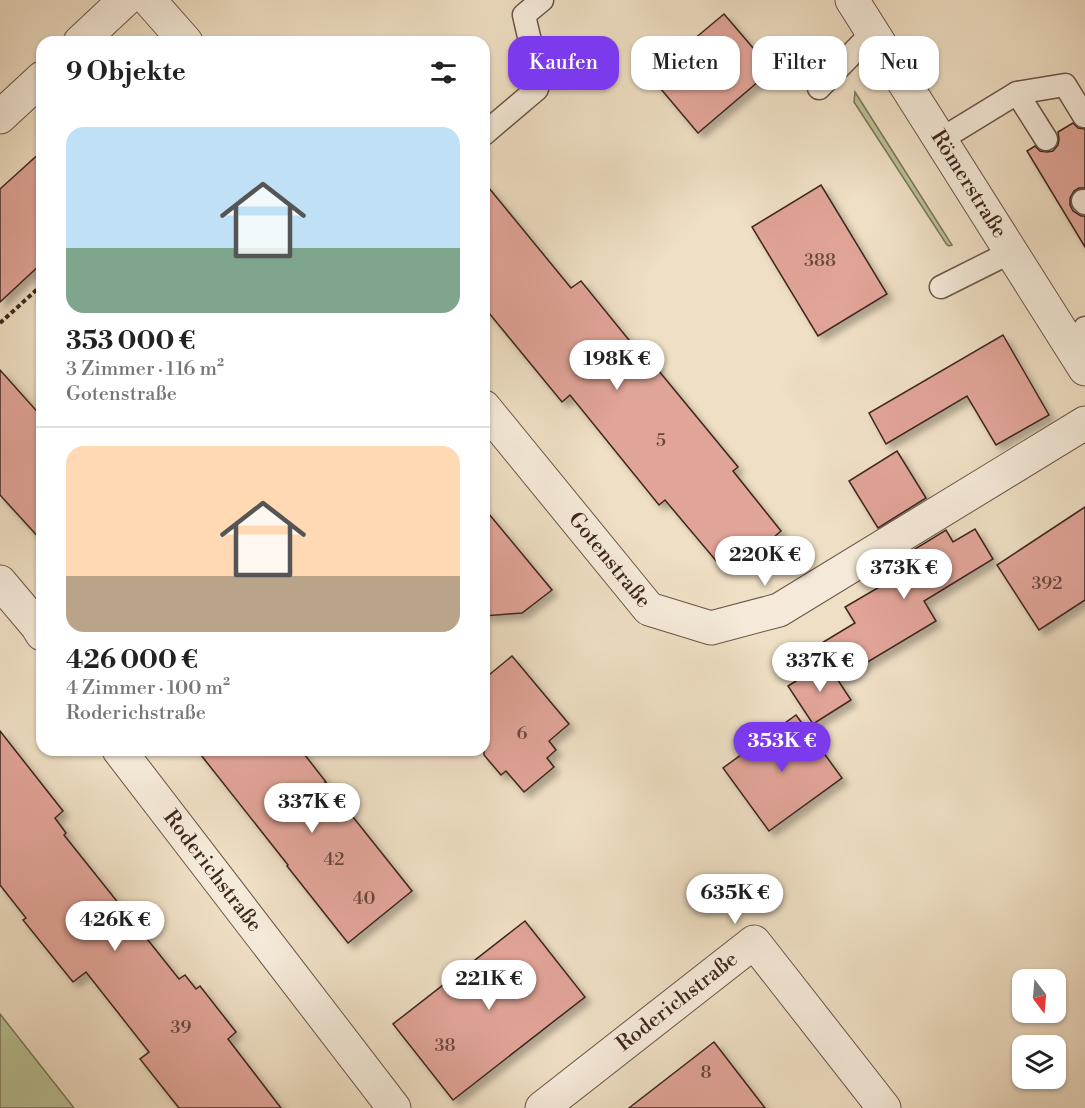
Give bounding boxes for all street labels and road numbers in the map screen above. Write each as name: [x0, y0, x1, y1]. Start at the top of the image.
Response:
street label: Römerstraße: [925, 125, 1012, 243]
street label: Gotenstraße: [562, 507, 656, 614]
street label: Roderichstraße: [157, 805, 267, 938]
street label: Roderichstraße: [612, 946, 743, 1057]

